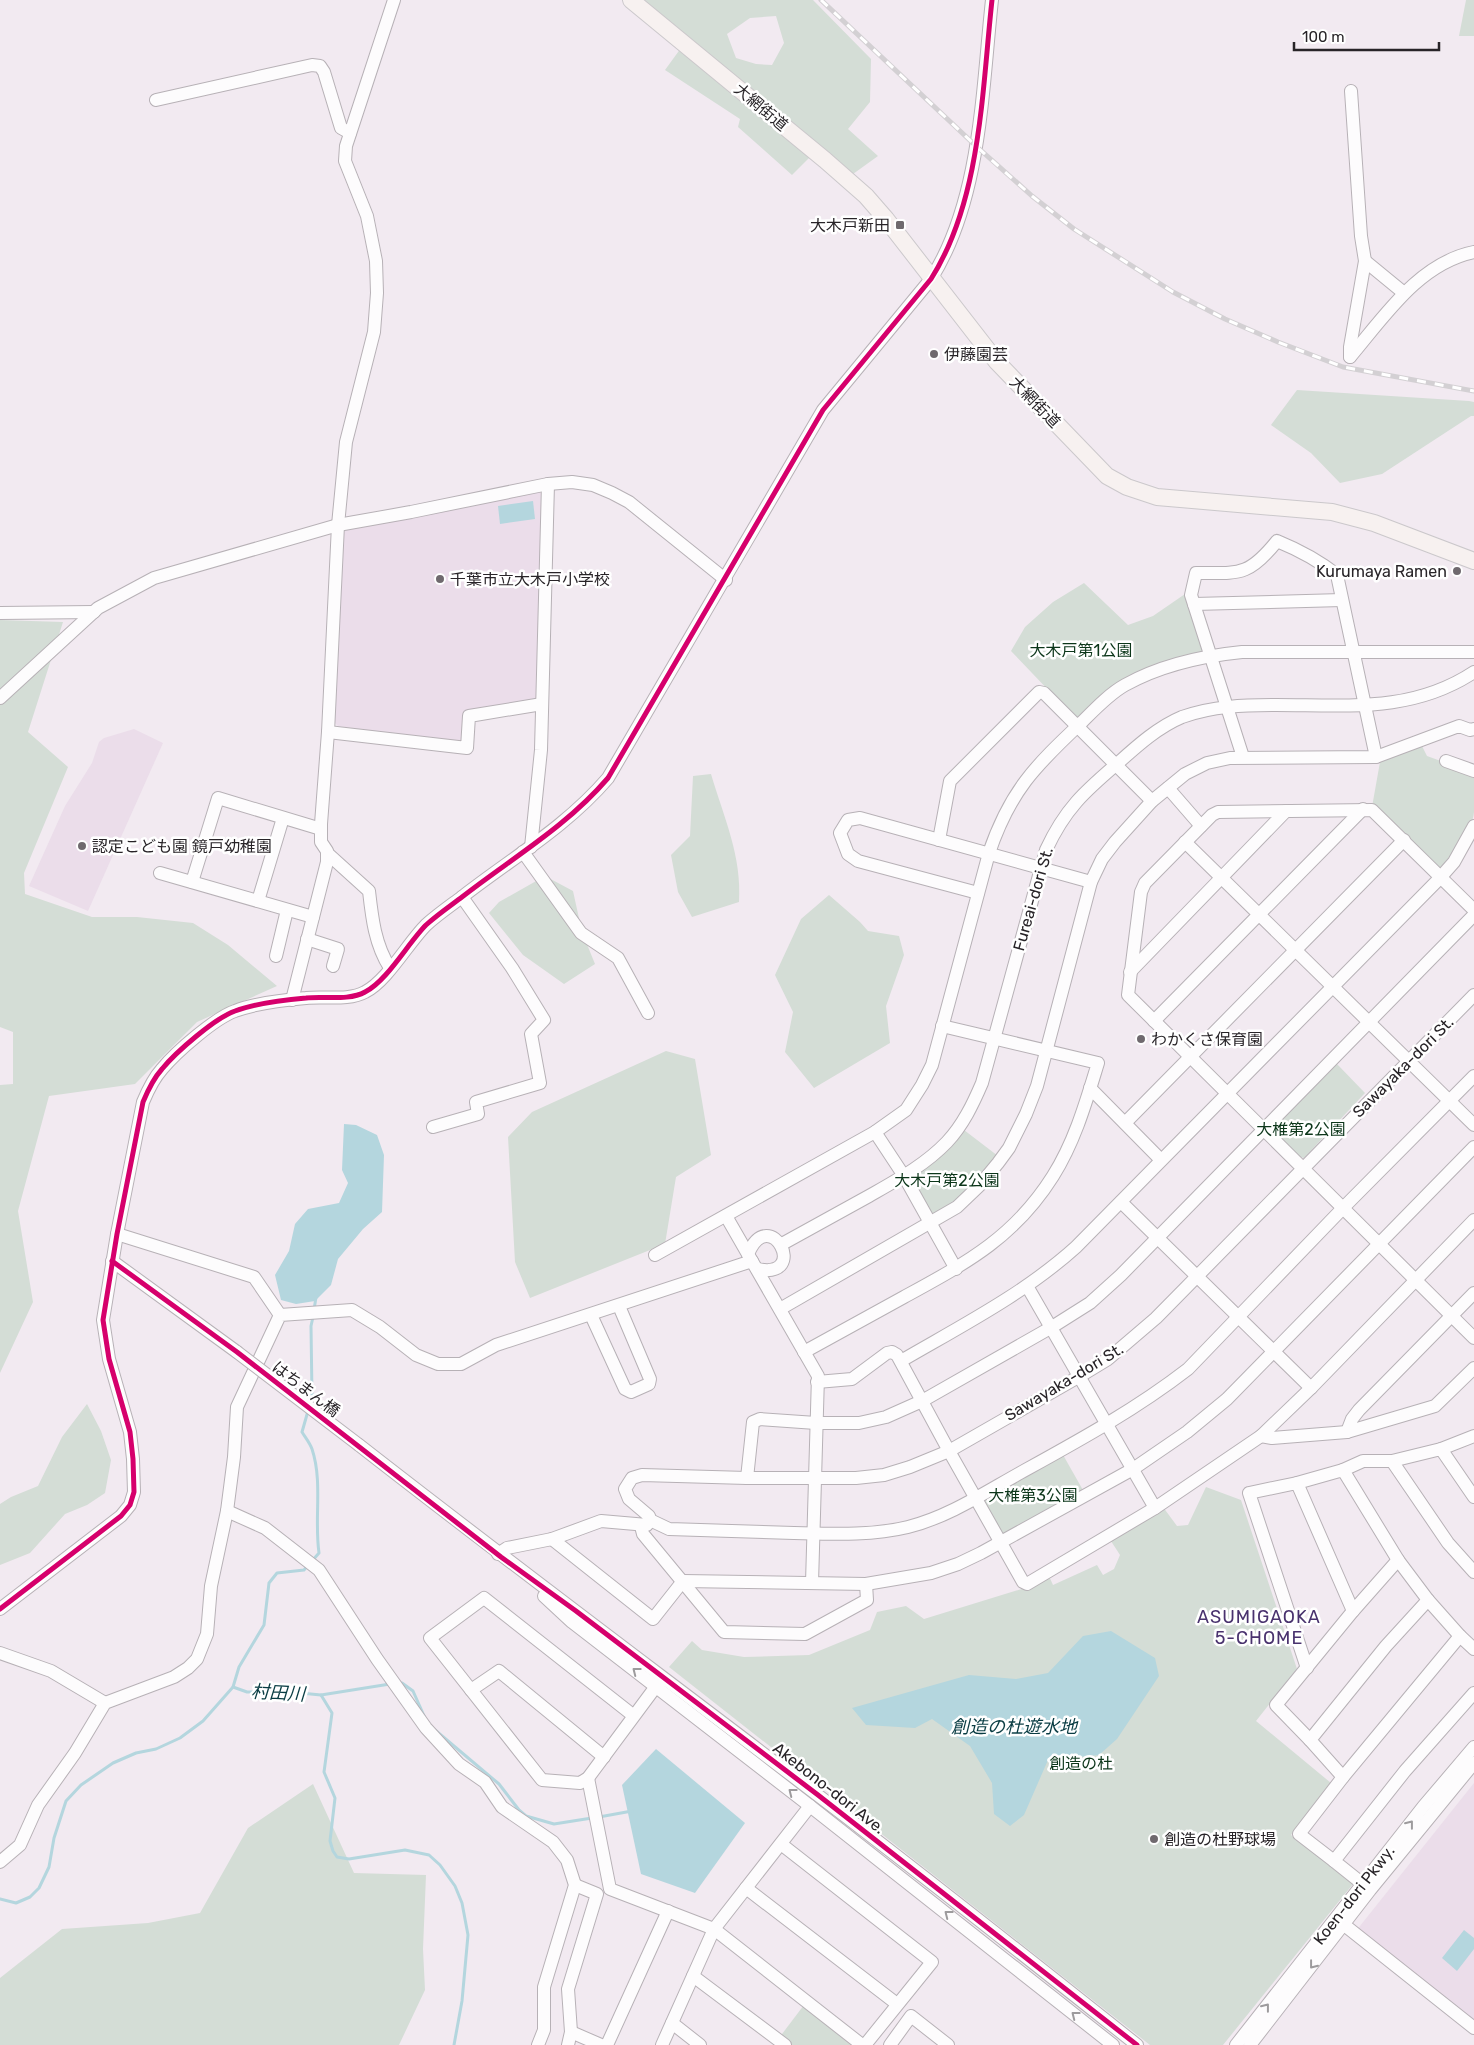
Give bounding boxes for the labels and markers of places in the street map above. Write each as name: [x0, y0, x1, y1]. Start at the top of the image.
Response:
place label: 大木戸新田: [810, 216, 890, 235]
marker: 大木戸新田: [894, 219, 906, 231]
place label: 伊藤園芸: [944, 345, 1008, 364]
marker: 伊藤園芸: [928, 348, 940, 360]
place label: Kurumaya Ramen: [1316, 562, 1447, 581]
marker: Kurumaya Ramen: [1451, 565, 1463, 577]
place label: 千葉市立大木戸小学校: [450, 570, 610, 589]
marker: 千葉市立大木戸小学校: [434, 573, 446, 585]
place label: 認定こども園 鏡戸幼稚園: [92, 837, 272, 856]
marker: 認定こども園 鏡戸幼稚園: [76, 840, 88, 852]
place label: わかくさ保育園: [1151, 1030, 1263, 1049]
marker: わかくさ保育園: [1135, 1033, 1147, 1045]
place label: 創造の杜野球場: [1164, 1830, 1276, 1849]
marker: 創造の杜野球場: [1148, 1833, 1160, 1845]

